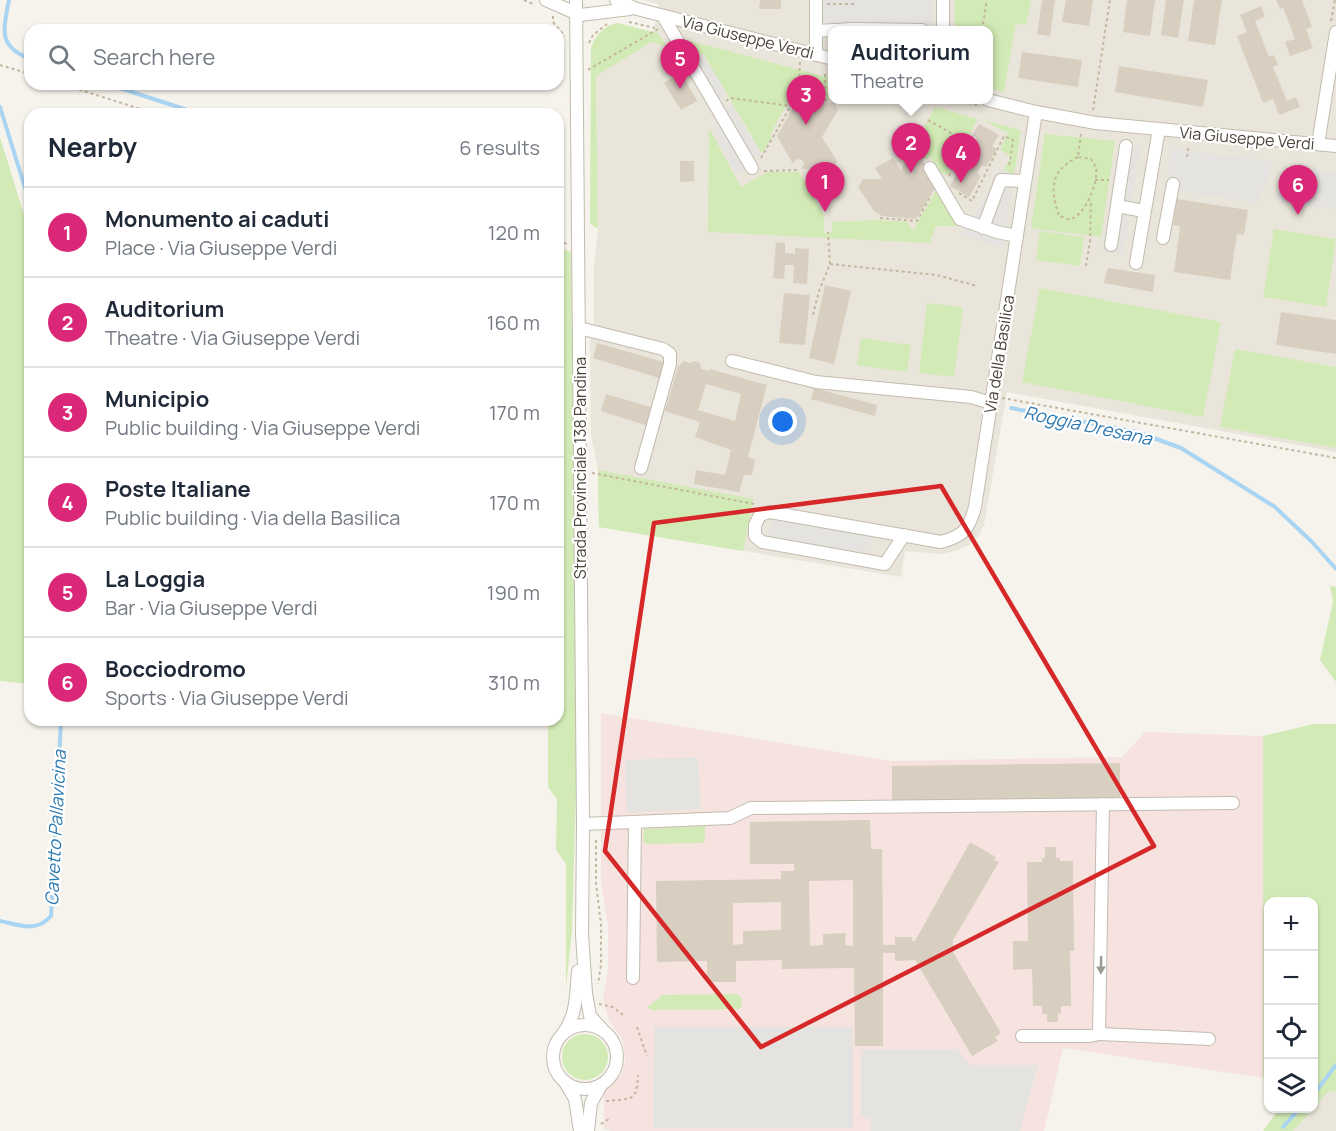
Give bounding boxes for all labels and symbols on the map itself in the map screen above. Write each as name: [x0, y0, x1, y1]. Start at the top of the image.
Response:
street label: Via Giuseppe Verdi: [680, 10, 816, 64]
pin: 5: [660, 40, 700, 89]
pin: 3: [786, 76, 826, 125]
street label: Via Giuseppe Verdi: [1179, 121, 1315, 155]
pin: 2: [892, 124, 930, 173]
pin: 4: [942, 134, 980, 183]
pin: 1: [806, 162, 844, 212]
pin: 6: [1278, 166, 1318, 215]
street label: Via della Basilica: [979, 293, 1019, 415]
street label: Strada Provinciale 138 Pandina: [569, 357, 591, 579]
water label: Roggia Dresana: [1022, 400, 1155, 450]
your location: [768, 407, 797, 436]
water label: Cavetto Pallavicina: [39, 749, 71, 906]
one-way arrow: [1096, 955, 1106, 974]

